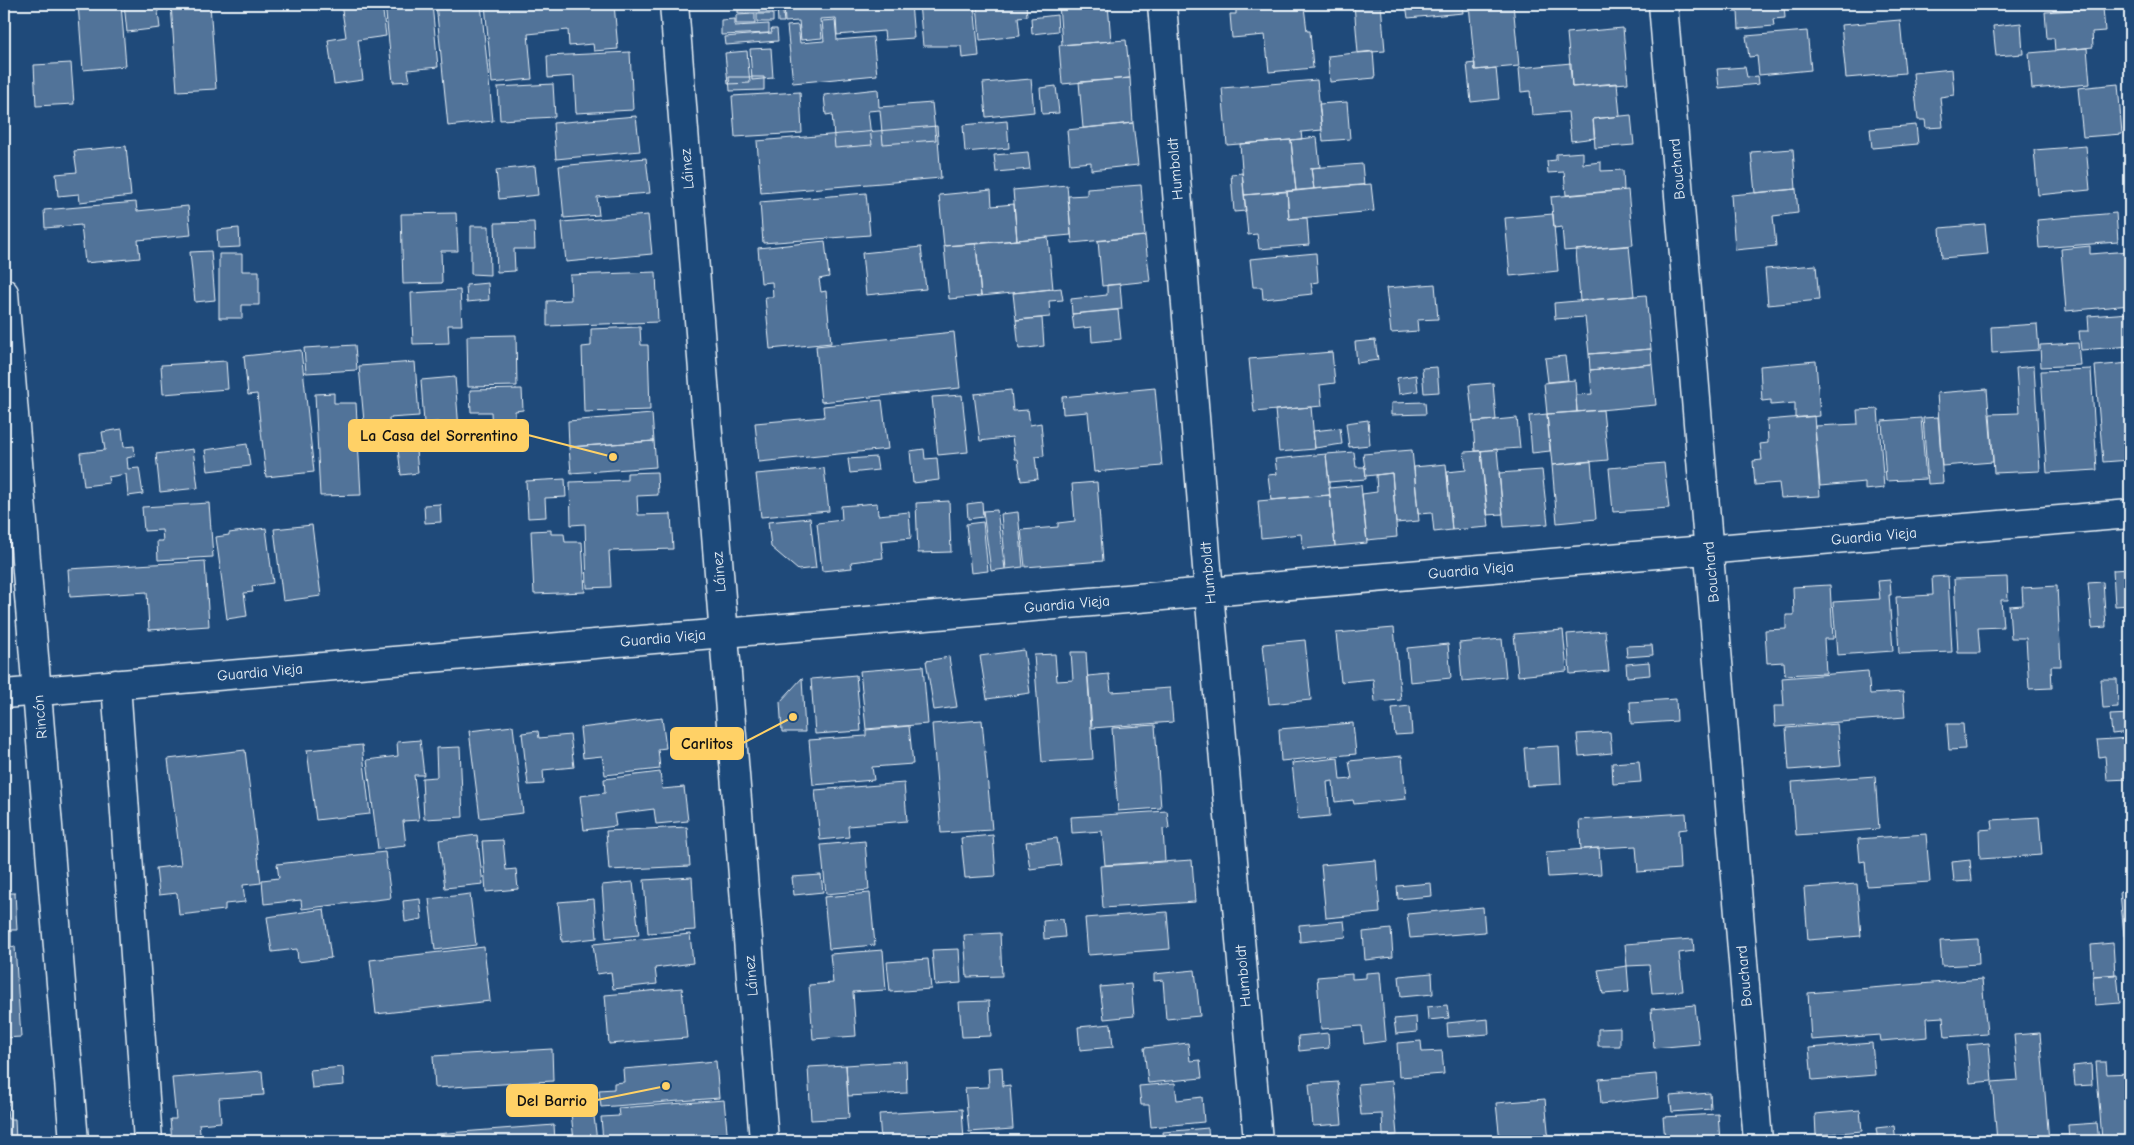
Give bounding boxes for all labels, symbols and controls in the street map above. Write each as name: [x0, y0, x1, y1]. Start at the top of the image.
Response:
street label: Humboldt: [1163, 136, 1187, 201]
street label: Bouchard: [1665, 138, 1689, 200]
street label: Láinez: [676, 147, 698, 190]
callout: La Casa del Sorrentino: [349, 420, 528, 451]
text: La Casa del Sorrentino: [360, 427, 518, 445]
street label: Guardia Vieja: [1830, 523, 1918, 549]
street label: Humboldt: [1196, 540, 1220, 605]
street label: Bouchard: [1699, 541, 1723, 603]
street label: Láinez: [708, 550, 730, 593]
street label: Guardia Vieja: [1427, 557, 1515, 583]
street label: Guardia Vieja: [1023, 591, 1111, 617]
street label: Guardia Vieja: [619, 625, 707, 651]
street label: Guardia Vieja: [216, 659, 304, 685]
street label: Rincón: [29, 694, 51, 740]
callout: Carlitos: [671, 728, 743, 759]
text: Carlitos: [681, 735, 733, 753]
street label: Humboldt: [1231, 943, 1255, 1008]
street label: Bouchard: [1732, 945, 1756, 1007]
street label: Láinez: [740, 954, 762, 997]
callout: Del Barrio: [507, 1085, 597, 1116]
text: Del Barrio: [517, 1092, 587, 1110]

